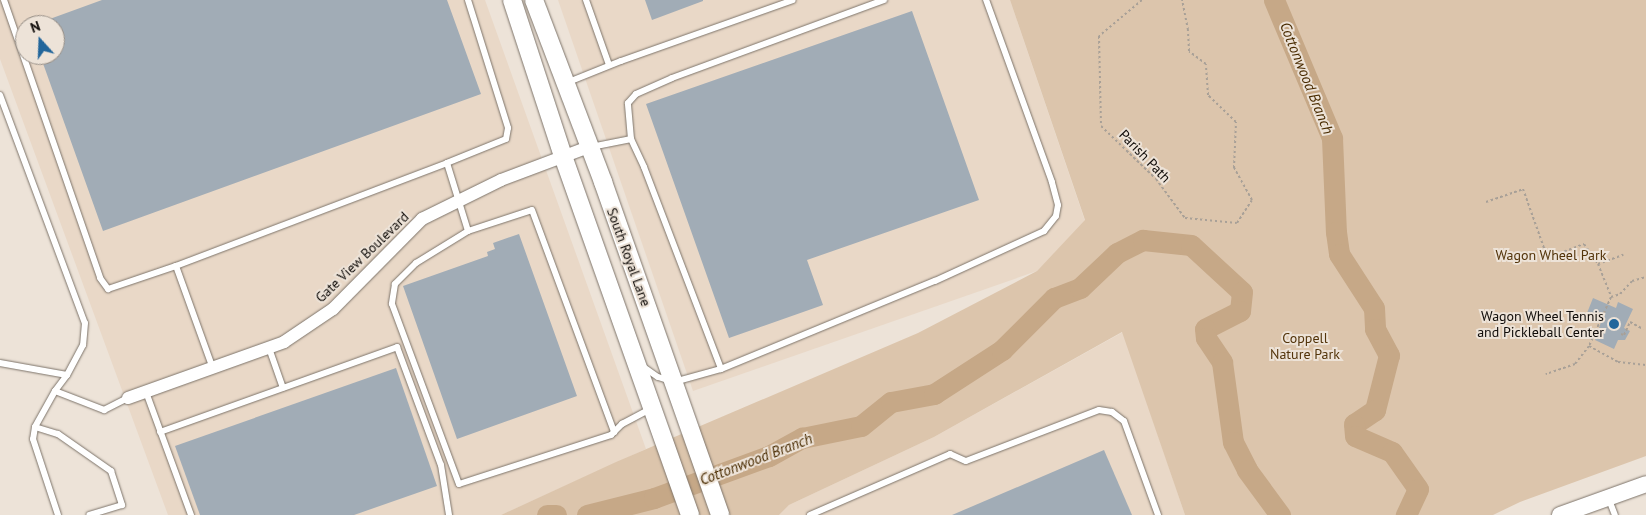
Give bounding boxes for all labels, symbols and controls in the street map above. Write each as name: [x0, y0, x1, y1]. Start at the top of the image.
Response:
north arrow: [15, 15, 65, 65]
text: N: [28, 17, 43, 37]
water label: Cottonwood Branch: [1276, 19, 1338, 137]
street label: Parish Path: [1116, 126, 1174, 186]
street label: South Royal Lane: [603, 205, 655, 309]
street label: Gate View Boulevard: [312, 208, 412, 306]
park label: Wagon Wheel Park: [1495, 247, 1607, 263]
place label: Wagon Wheel Tennis and Pickleball Center: [1477, 308, 1604, 341]
marker: Wagon Wheel Tennis and Pickleball Center: [1608, 318, 1620, 330]
park label: Coppell Nature Park: [1270, 330, 1340, 362]
water label: Cottonwood Branch: [697, 429, 815, 489]

